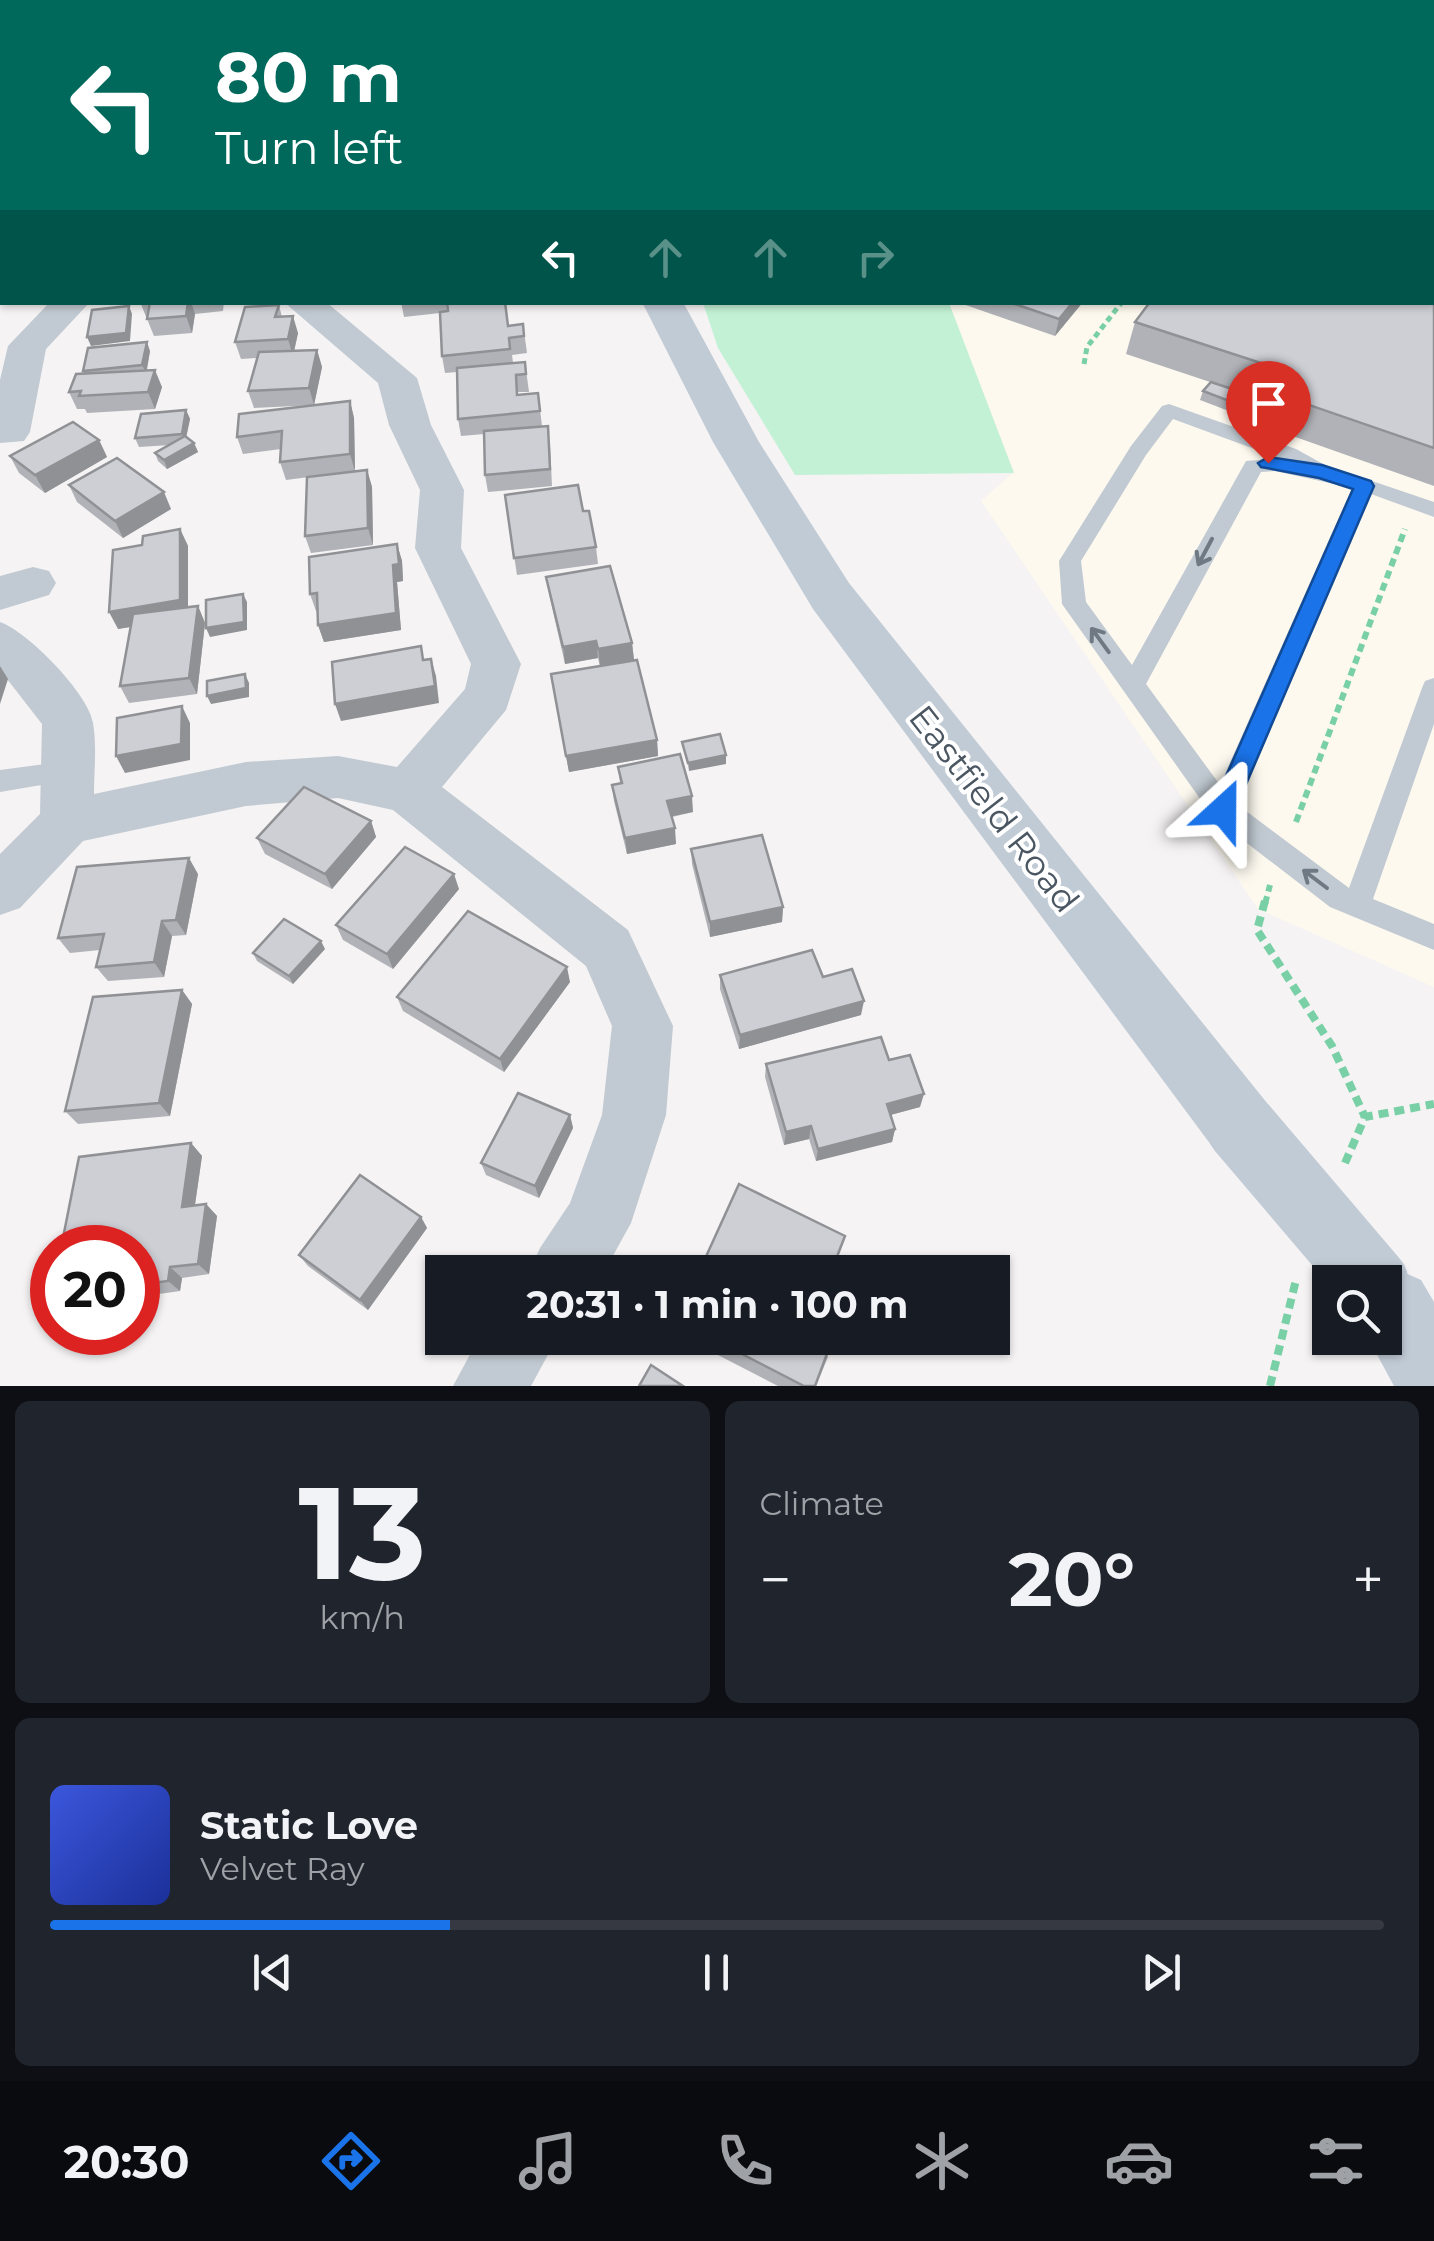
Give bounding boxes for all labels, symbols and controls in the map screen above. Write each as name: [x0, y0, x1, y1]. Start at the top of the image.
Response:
text: 80 m: [215, 34, 402, 120]
icon: left: [50, 40, 180, 170]
text: Turn left: [215, 120, 403, 175]
icon: left: [533, 230, 588, 285]
icon: ahead: [638, 230, 693, 285]
icon: ahead: [743, 230, 798, 285]
icon: right: [848, 230, 903, 285]
pin: [1226, 361, 1311, 464]
icon: arrive: [1241, 376, 1296, 431]
one-way arrow: [1195, 536, 1214, 566]
one-way arrow: [1090, 627, 1111, 654]
street label: Eastfield Road: [900, 697, 1089, 921]
position arrow: [1171, 758, 1275, 862]
one-way arrow: [1302, 869, 1329, 890]
speed limit sign: 20: [30, 1225, 160, 1355]
map controls: [1312, 1265, 1402, 1355]
button: search: [1312, 1265, 1402, 1355]
text: 20:31 · 1 min · 100 m: [527, 1281, 908, 1328]
text: 13: [298, 1453, 426, 1612]
text: Climate: [760, 1484, 884, 1523]
text: 20°: [1008, 1533, 1135, 1625]
text: −: [760, 1546, 791, 1613]
text: +: [1352, 1546, 1384, 1613]
text: km/h: [320, 1598, 405, 1637]
text: Static Love: [200, 1802, 418, 1849]
text: Velvet Ray: [200, 1849, 365, 1888]
icon: previous: [245, 1945, 300, 2000]
icon: pause: [689, 1945, 744, 2000]
icon: next: [1134, 1945, 1189, 2000]
icon: directions: [316, 2126, 386, 2196]
icon: music: [513, 2126, 583, 2196]
icon: phone: [710, 2126, 780, 2196]
icon: climate: [907, 2126, 977, 2196]
icon: car: [1104, 2126, 1174, 2196]
icon: filters: [1301, 2126, 1371, 2196]
text: 20:30: [63, 2134, 190, 2189]

